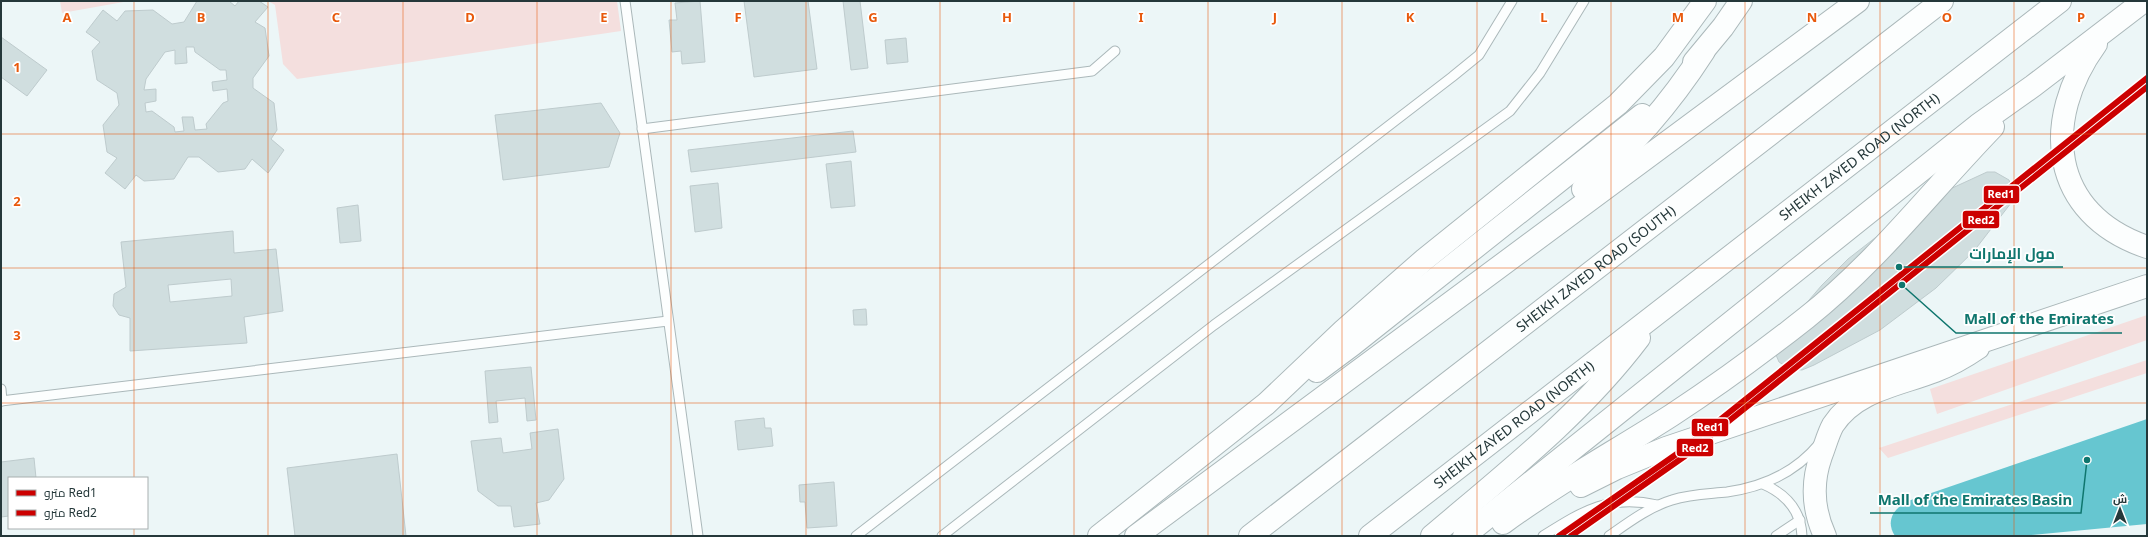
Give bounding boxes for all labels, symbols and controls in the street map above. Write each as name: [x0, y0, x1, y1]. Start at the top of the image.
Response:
text: A: [63, 8, 72, 26]
text: B: [197, 8, 205, 26]
text: C: [332, 8, 340, 26]
text: D: [465, 8, 475, 26]
text: E: [600, 8, 608, 26]
text: F: [734, 8, 742, 26]
text: G: [868, 8, 878, 26]
text: H: [1002, 8, 1012, 26]
text: I: [1138, 8, 1144, 26]
text: J: [1272, 8, 1277, 26]
text: K: [1406, 8, 1415, 26]
text: L: [1540, 8, 1548, 26]
text: M: [1672, 8, 1684, 26]
text: N: [1807, 8, 1817, 26]
text: O: [1942, 8, 1952, 26]
text: P: [2077, 8, 2085, 26]
text: 1: [13, 58, 21, 76]
street label: SHEIKH ZAYED ROAD (NORTH): [1775, 88, 1943, 225]
line badge: Red1: [1983, 185, 2020, 204]
text: Red1: [1987, 186, 2015, 201]
text: 2: [13, 192, 21, 210]
street label: SHEIKH ZAYED ROAD (SOUTH): [1512, 201, 1679, 336]
line badge: Red2: [1962, 210, 2000, 229]
text: Red2: [1967, 212, 1995, 227]
callout: مول الإمارات: [1961, 240, 2063, 267]
text: مول الإمارات: [1969, 243, 2055, 264]
callout: Mall of the Emirates: [1956, 306, 2122, 333]
text: Mall of the Emirates: [1964, 308, 2114, 328]
text: 3: [13, 326, 21, 344]
street label: SHEIKH ZAYED ROAD (NORTH): [1429, 356, 1598, 492]
line badge: Red1: [1691, 418, 1729, 437]
text: Red1: [1696, 419, 1724, 434]
line badge: Red2: [1676, 438, 1714, 457]
text: Red2: [1681, 440, 1709, 455]
legend: [8, 477, 148, 529]
text: مترو Red1: [44, 484, 97, 501]
callout: Mall of the Emirates Basin: [1870, 486, 2081, 513]
text: Mall of the Emirates Basin: [1878, 489, 2072, 509]
north arrow: [2100, 489, 2140, 529]
text: ش: [2113, 491, 2127, 506]
text: مترو Red2: [44, 504, 97, 521]

